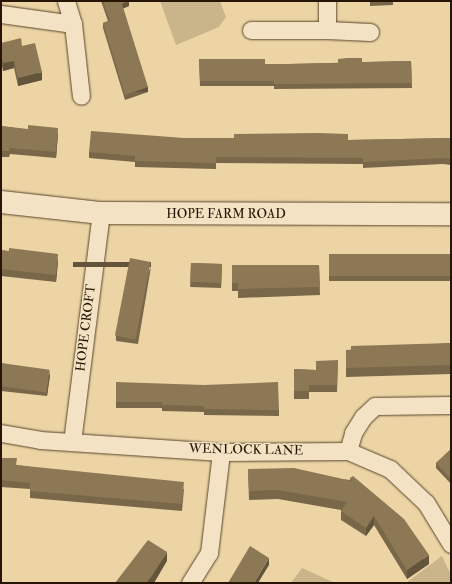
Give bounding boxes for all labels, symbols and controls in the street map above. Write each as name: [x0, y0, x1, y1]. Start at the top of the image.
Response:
street label: HOPE FARM ROAD: [166, 206, 286, 222]
street label: HOPE CROFT: [73, 283, 99, 373]
street label: WENLOCK LANE: [189, 441, 303, 459]

